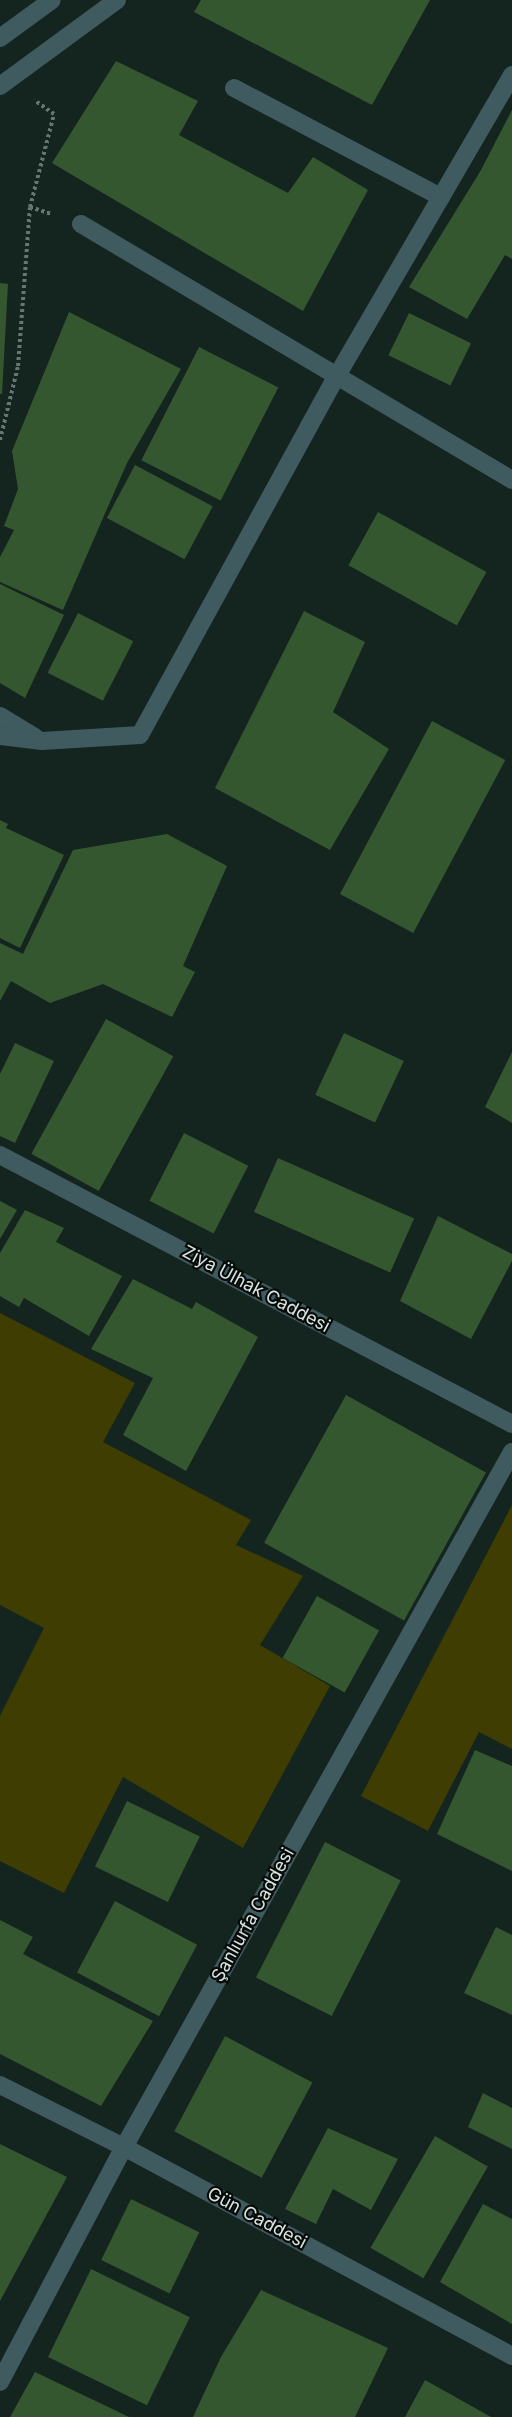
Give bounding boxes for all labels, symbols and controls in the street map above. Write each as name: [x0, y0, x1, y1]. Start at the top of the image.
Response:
street label: Ziya Ülhak Caddesi: [179, 1241, 333, 1337]
street label: Şanlıurfa Caddesi: [207, 1844, 299, 1986]
street label: Gün Caddesi: [204, 2183, 310, 2253]

